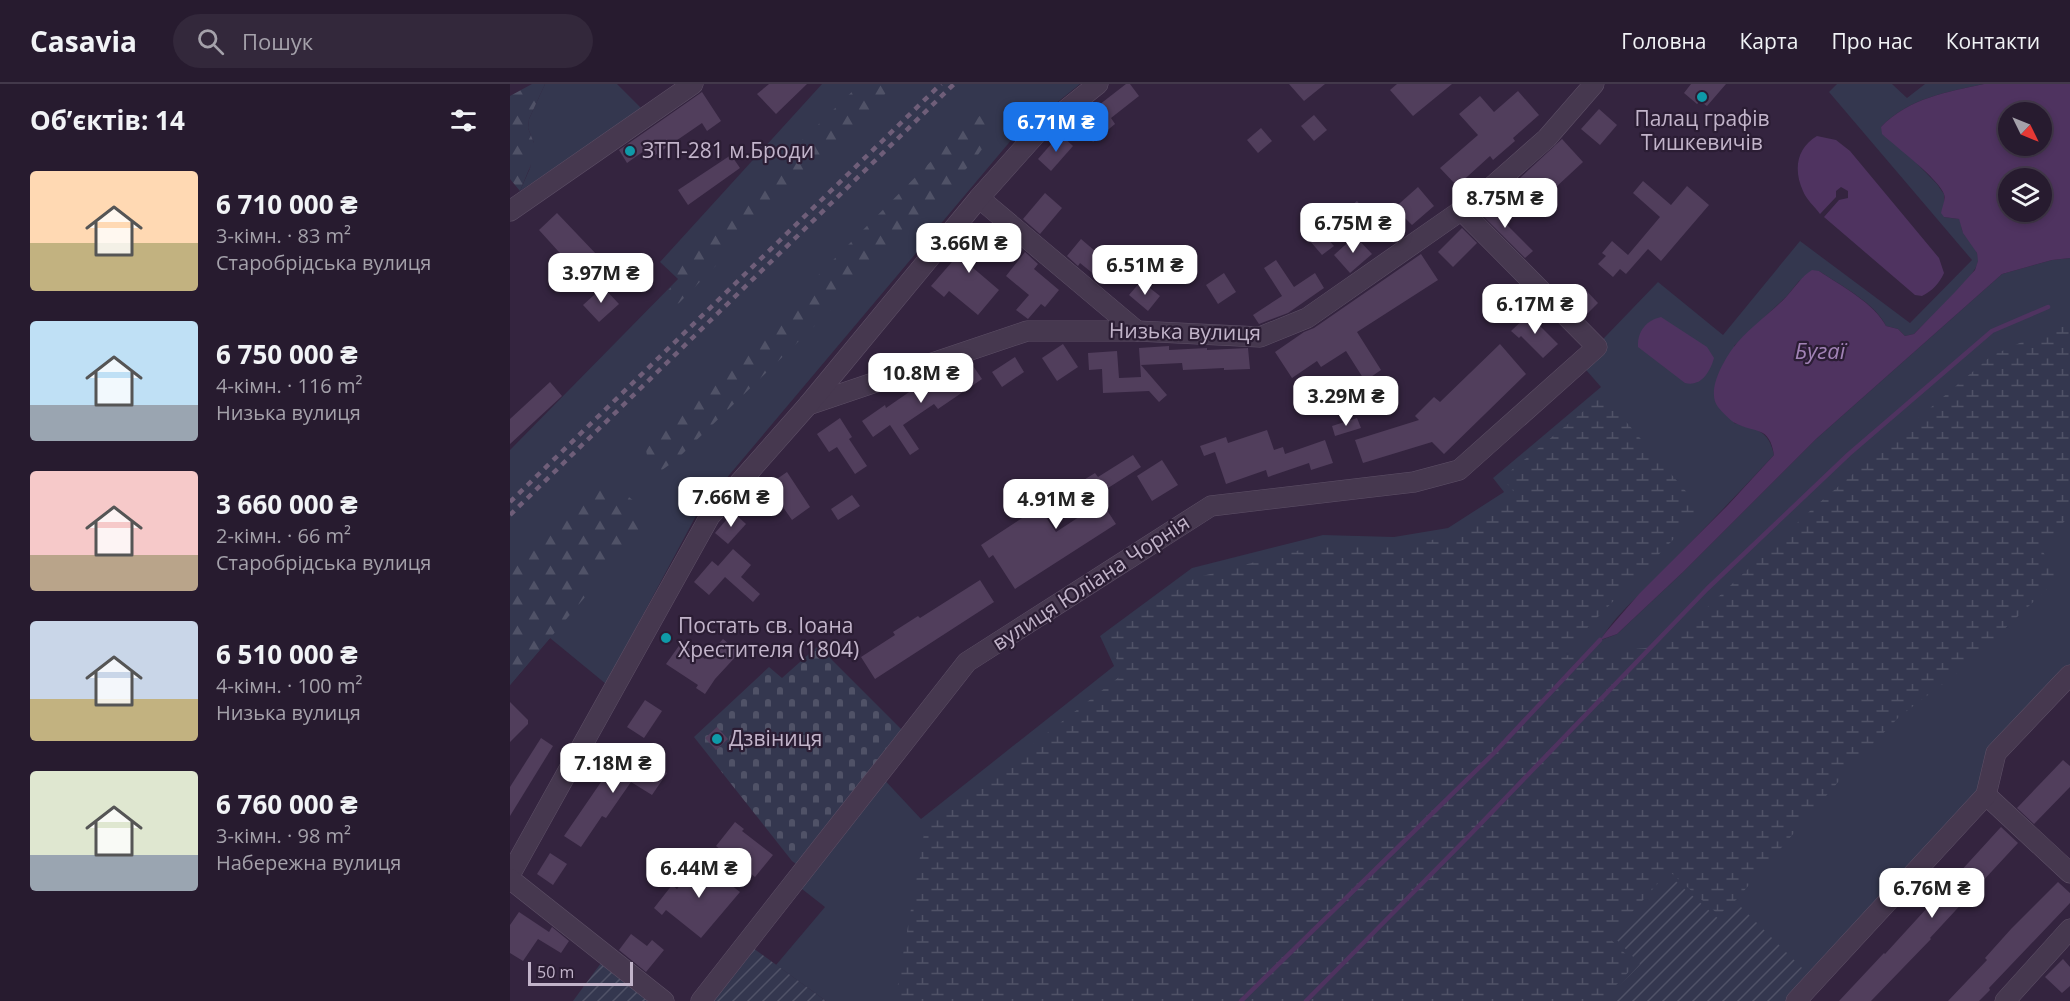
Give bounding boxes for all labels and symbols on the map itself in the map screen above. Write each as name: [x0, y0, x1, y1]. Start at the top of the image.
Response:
marker: Палац графів Тишкевичів: [1695, 90, 1709, 104]
pin: 6.71M ₴: [1001, 102, 1111, 153]
north arrow: [1998, 102, 2052, 156]
place label: Палац графів Тишкевичів: [1634, 104, 1770, 156]
place label: ЗТП-281 м.Броди: [642, 136, 814, 164]
marker: ЗТП-281 м.Броди: [623, 144, 637, 158]
pin: 8.75M ₴: [1450, 178, 1560, 229]
pin: 6.75M ₴: [1298, 203, 1408, 254]
pin: 3.66M ₴: [914, 223, 1024, 274]
pin: 6.51M ₴: [1090, 245, 1200, 296]
pin: 3.97M ₴: [546, 253, 656, 304]
pin: 6.17M ₴: [1480, 284, 1590, 335]
street label: Низька вулиця: [1109, 316, 1261, 346]
water label: Бугаї: [1795, 335, 1848, 365]
pin: 10.8M ₴: [866, 353, 976, 404]
pin: 3.29M ₴: [1291, 376, 1401, 427]
pin: 7.66M ₴: [676, 477, 786, 528]
pin: 4.91M ₴: [1001, 479, 1111, 530]
street label: вулиця Юліана Чорнія: [986, 508, 1194, 656]
place label: Постать св. Іоана Хрестителя (1804): [678, 611, 859, 663]
marker: Постать св. Іоана Хрестителя (1804): [659, 631, 673, 645]
place label: Дзвіниця: [729, 724, 822, 752]
marker: Дзвіниця: [710, 732, 724, 746]
pin: 7.18M ₴: [558, 743, 668, 794]
pin: 6.44M ₴: [644, 848, 754, 899]
pin: 6.76M ₴: [1877, 868, 1987, 919]
scale bar: [528, 959, 633, 986]

